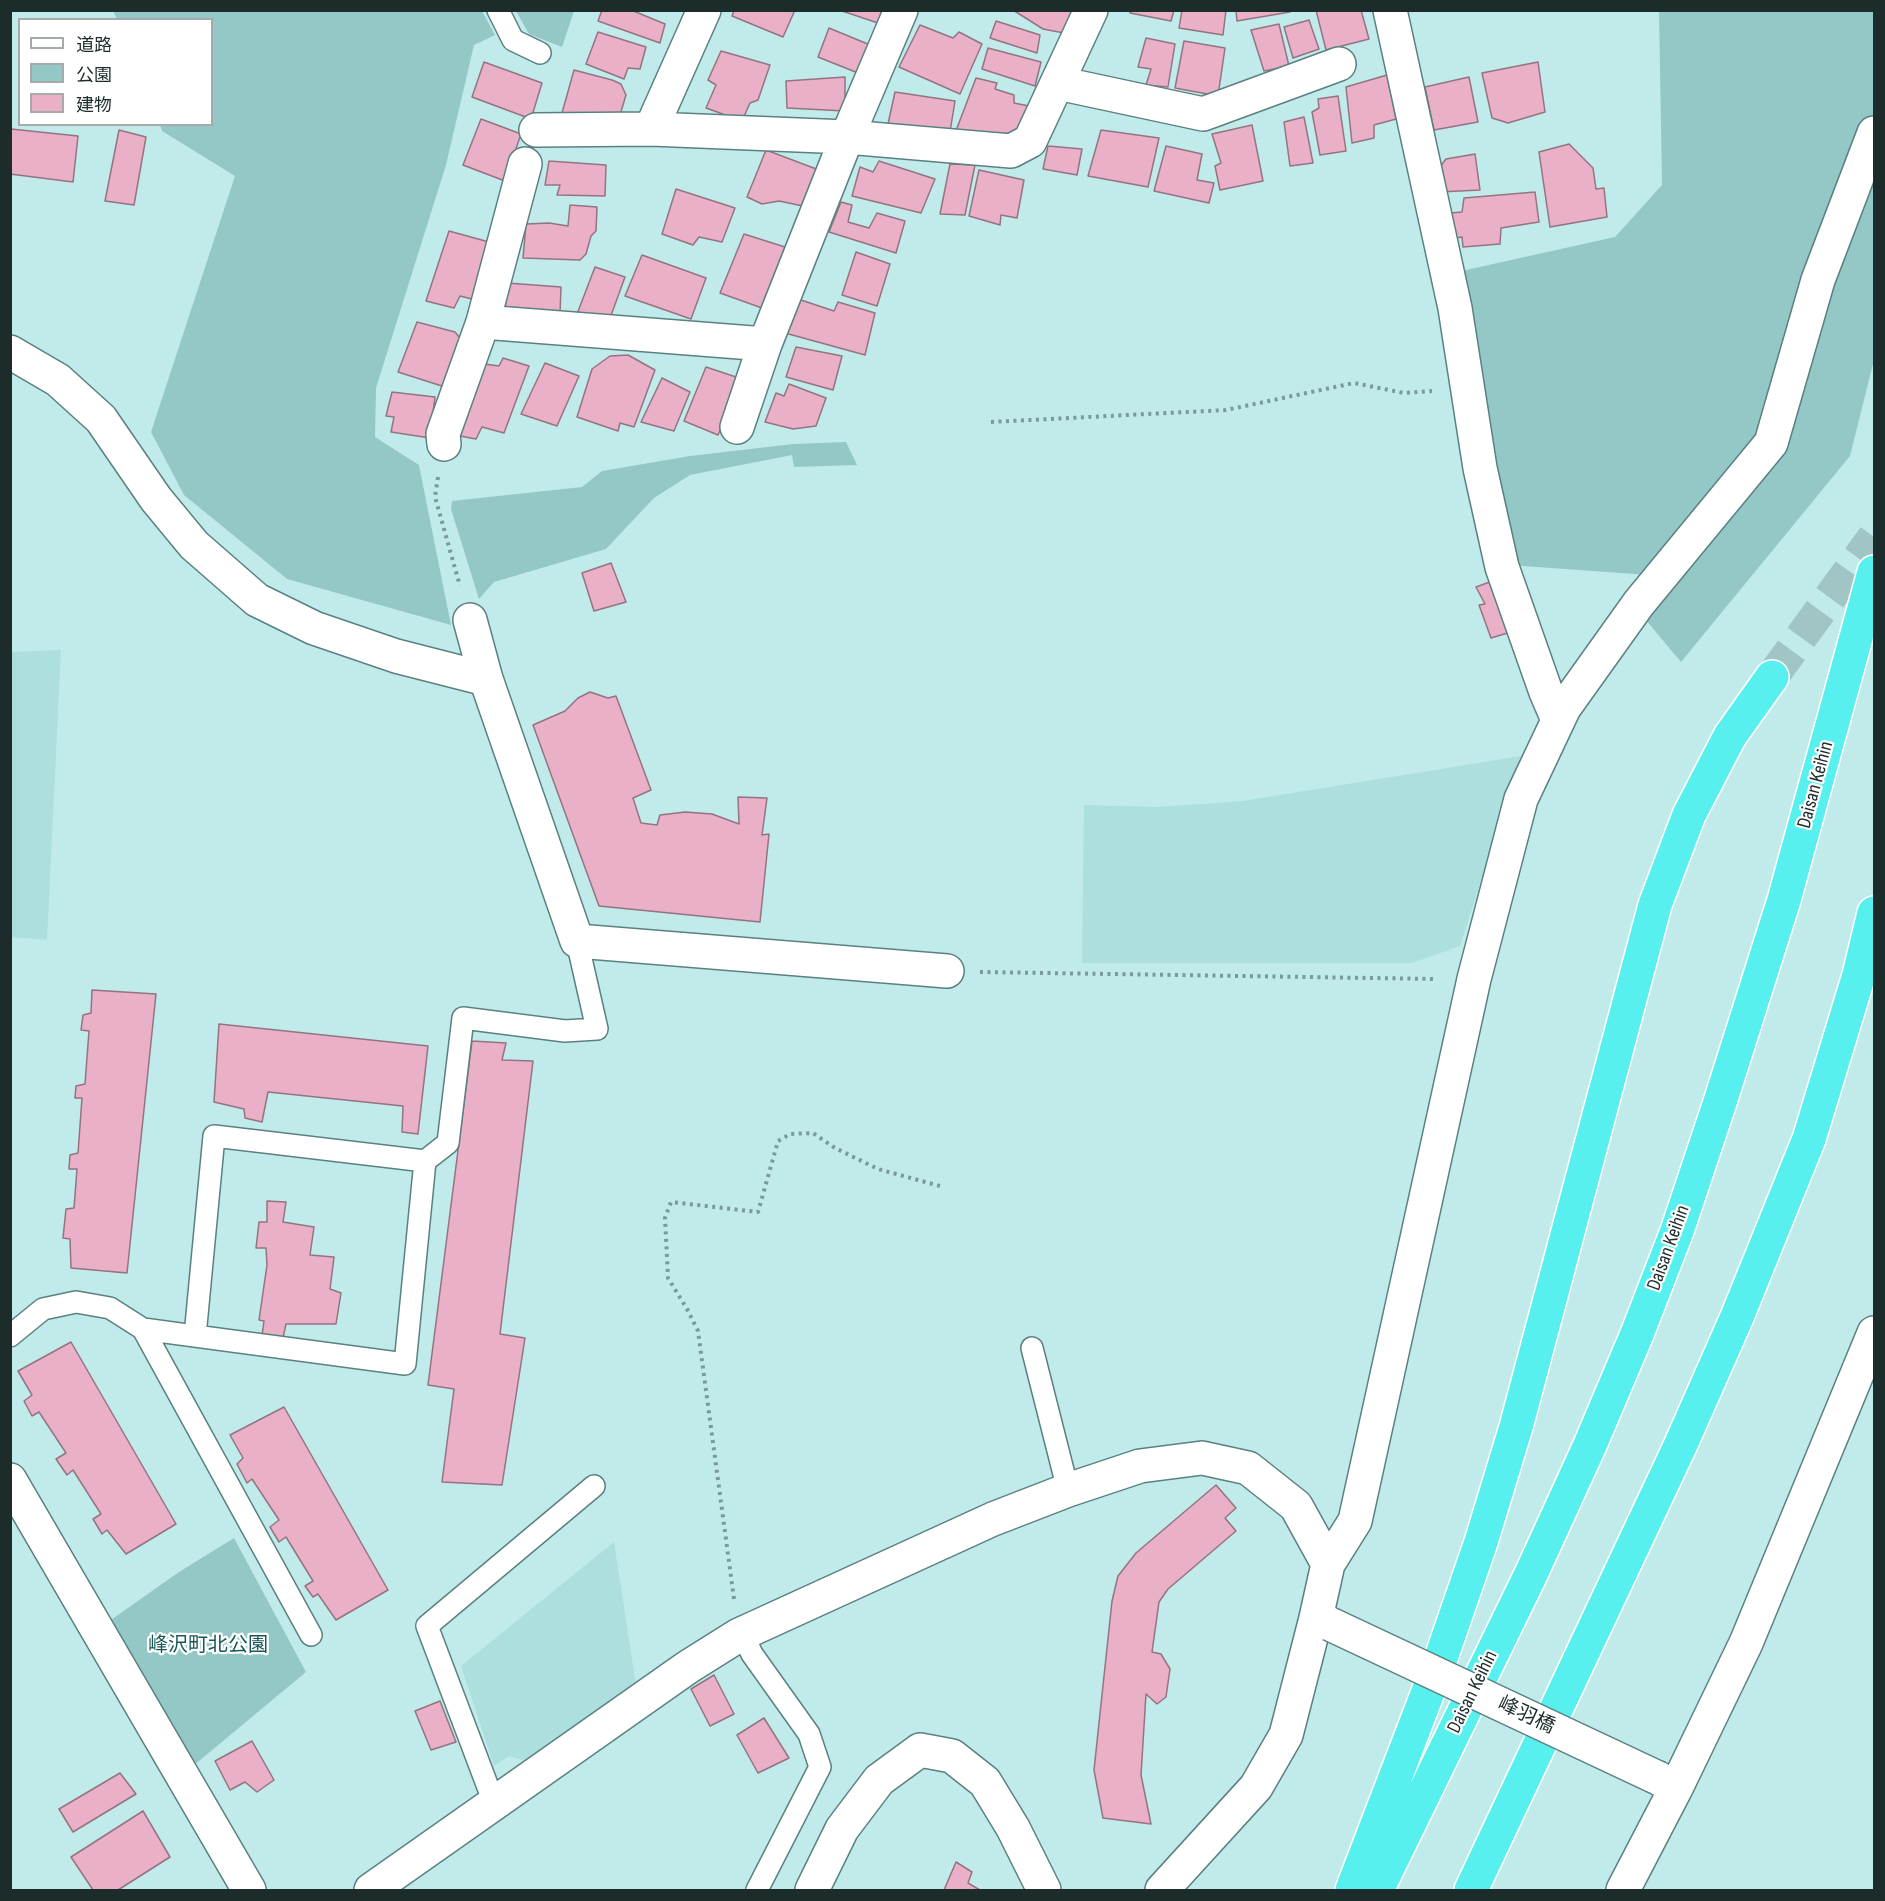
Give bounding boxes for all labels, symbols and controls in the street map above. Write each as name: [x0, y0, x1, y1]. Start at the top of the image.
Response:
legend: [18, 18, 213, 126]
text: 道路: [76, 35, 112, 56]
text: 公園: [76, 65, 112, 86]
text: 建物: [76, 95, 112, 116]
street label: Daisan Keihin: [1793, 739, 1839, 831]
street label: Daisan Keihin: [1643, 1202, 1695, 1294]
park label: 峰沢町北公園: [148, 1634, 268, 1658]
street label: Daisan Keihin: [1443, 1647, 1503, 1737]
street label: 峰羽橋: [1494, 1692, 1558, 1740]

